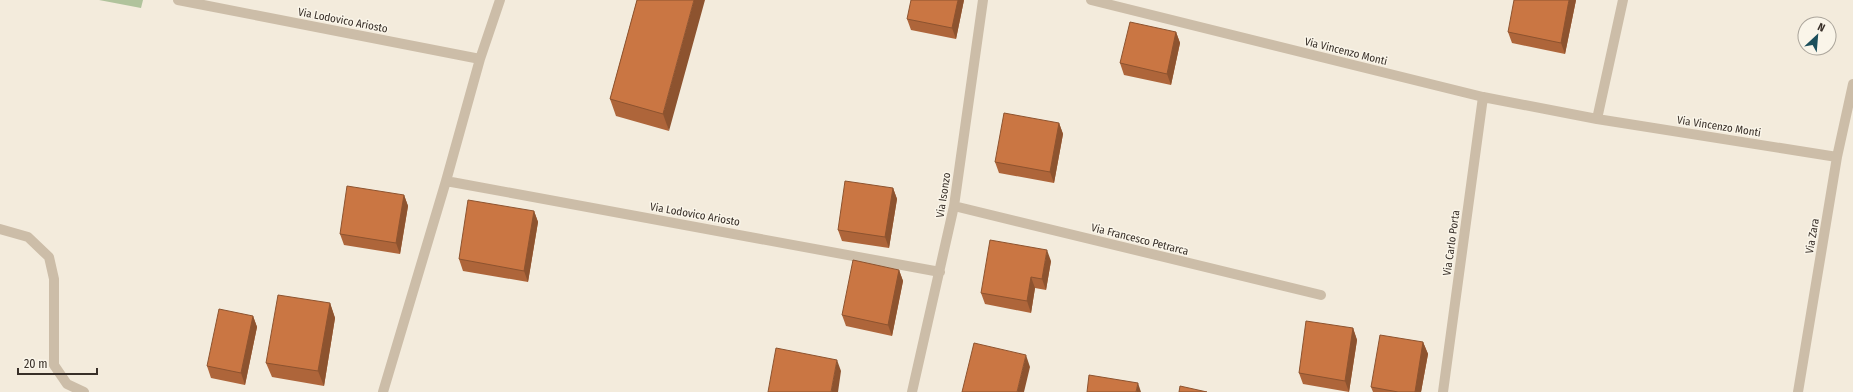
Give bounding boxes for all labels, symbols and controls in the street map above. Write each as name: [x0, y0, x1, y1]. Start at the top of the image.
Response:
street label: Via Lodovico Ariosto: [297, 5, 389, 36]
north arrow: [1797, 16, 1837, 56]
text: N: [1815, 20, 1827, 35]
street label: Via Vincenzo Monti: [1303, 35, 1389, 68]
street label: Via Vincenzo Monti: [1676, 113, 1762, 140]
street label: Via Isonzo: [934, 171, 954, 219]
street label: Via Lodovico Ariosto: [649, 200, 741, 229]
street label: Via Carlo Porta: [1440, 209, 1463, 277]
street label: Via Zara: [1803, 217, 1822, 255]
street label: Via Francesco Petrarca: [1090, 221, 1190, 258]
scale bar: [18, 350, 97, 376]
text: 20 m: [24, 357, 48, 371]

